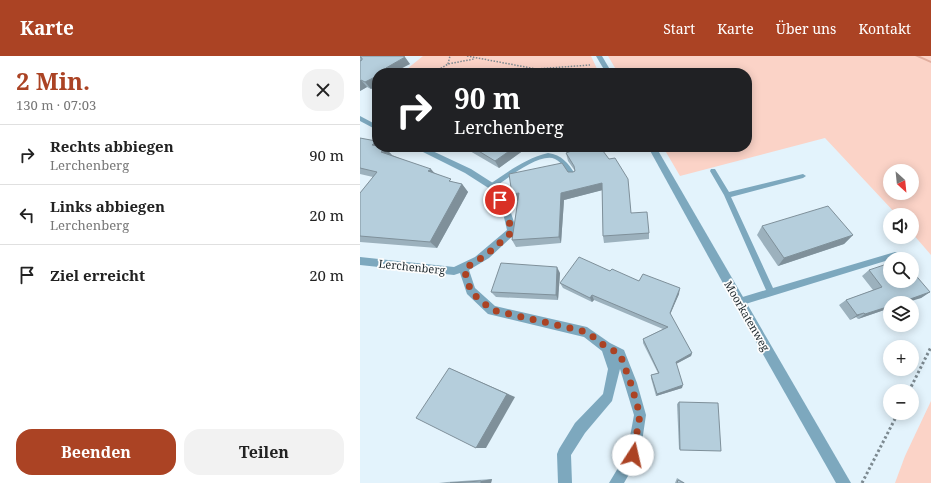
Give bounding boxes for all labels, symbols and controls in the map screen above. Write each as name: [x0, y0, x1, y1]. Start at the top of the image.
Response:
text: Karte: [20, 15, 74, 41]
text: Start: [663, 19, 695, 38]
text: Karte: [717, 19, 754, 38]
text: Über uns: [776, 19, 836, 38]
text: Kontakt: [858, 19, 911, 38]
text: 2 Min.: [16, 64, 90, 97]
button: close: [302, 69, 344, 111]
text: 90 m: [454, 79, 521, 117]
icon: right: [388, 84, 440, 136]
text: 130 m · 07:03: [16, 96, 96, 114]
text: Lerchenberg: [454, 115, 564, 139]
text: Rechts abbiegen: [50, 136, 174, 156]
icon: right: [16, 144, 38, 166]
text: 90 m: [309, 145, 344, 165]
text: Lerchenberg: [50, 156, 129, 174]
north arrow: [883, 164, 919, 200]
map controls: [883, 164, 919, 420]
pin: [483, 183, 517, 217]
icon: arrive: [489, 189, 511, 211]
text: Links abbiegen: [50, 196, 165, 216]
icon: left: [16, 204, 38, 226]
text: 20 m: [309, 205, 344, 225]
button: sound: [883, 208, 919, 244]
text: Lerchenberg: [50, 216, 129, 234]
button: search: [883, 252, 919, 288]
street label: Lerchenberg: [378, 256, 446, 277]
icon: arrive: [16, 264, 38, 286]
text: Ziel erreicht: [50, 265, 145, 285]
text: 20 m: [309, 265, 344, 285]
street label: Moorkatenweg: [721, 278, 774, 354]
button: layers: [883, 296, 919, 332]
button: +: [883, 340, 919, 376]
button: −: [883, 384, 919, 420]
button: Beenden: [16, 429, 176, 475]
button: Teilen: [184, 429, 344, 475]
position arrow: [612, 434, 654, 476]

